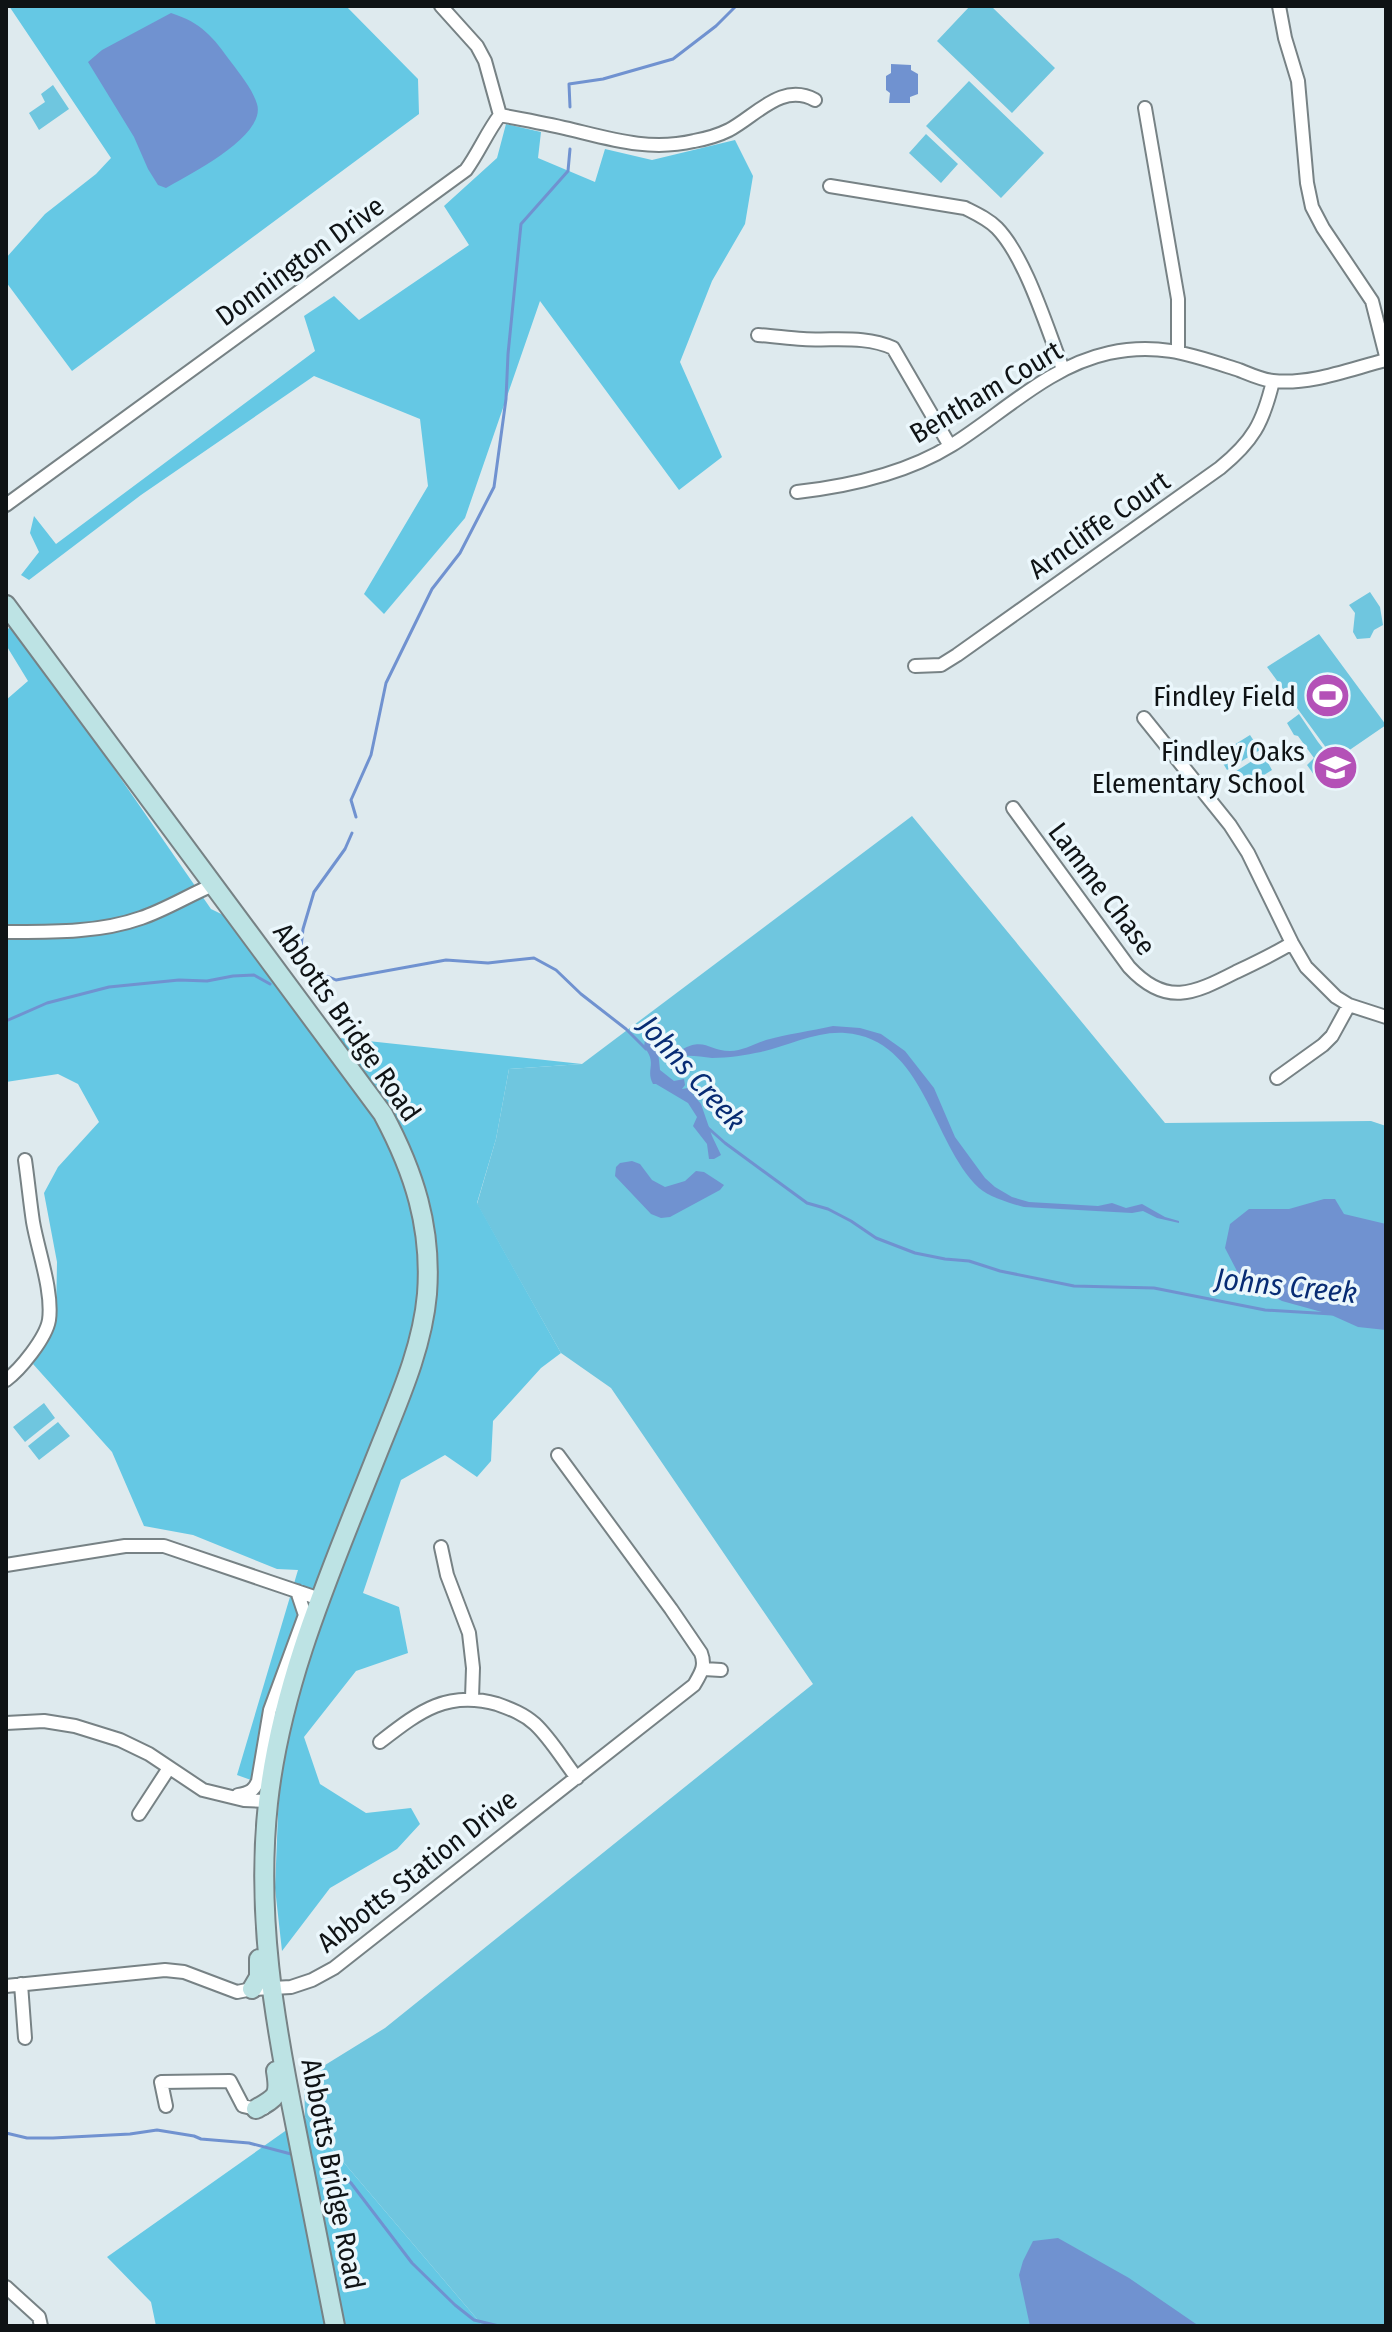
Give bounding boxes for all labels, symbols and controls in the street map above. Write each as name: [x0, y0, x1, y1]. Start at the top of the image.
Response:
street label: Donnington Drive: [210, 189, 390, 333]
street label: Bentham Court: [904, 333, 1069, 450]
street label: Arncliffe Court: [1022, 464, 1177, 586]
sports icon: Findley Field: [1303, 672, 1351, 720]
place label: Findley Field: [1153, 680, 1296, 713]
place label: Findley Oaks Elementary School: [1092, 735, 1305, 800]
school or university icon: Findley Oaks Elementary School: [1312, 743, 1360, 791]
street label: Lamme Chase: [1041, 816, 1163, 962]
street label: Abbotts Bridge Road: [266, 917, 428, 1127]
water label: Johns Creek: [630, 1007, 753, 1138]
water label: Johns Creek: [1211, 1260, 1359, 1311]
street label: Abbotts Station Drive: [311, 1783, 523, 1959]
street label: Abbotts Bridge Road: [294, 2056, 372, 2292]

